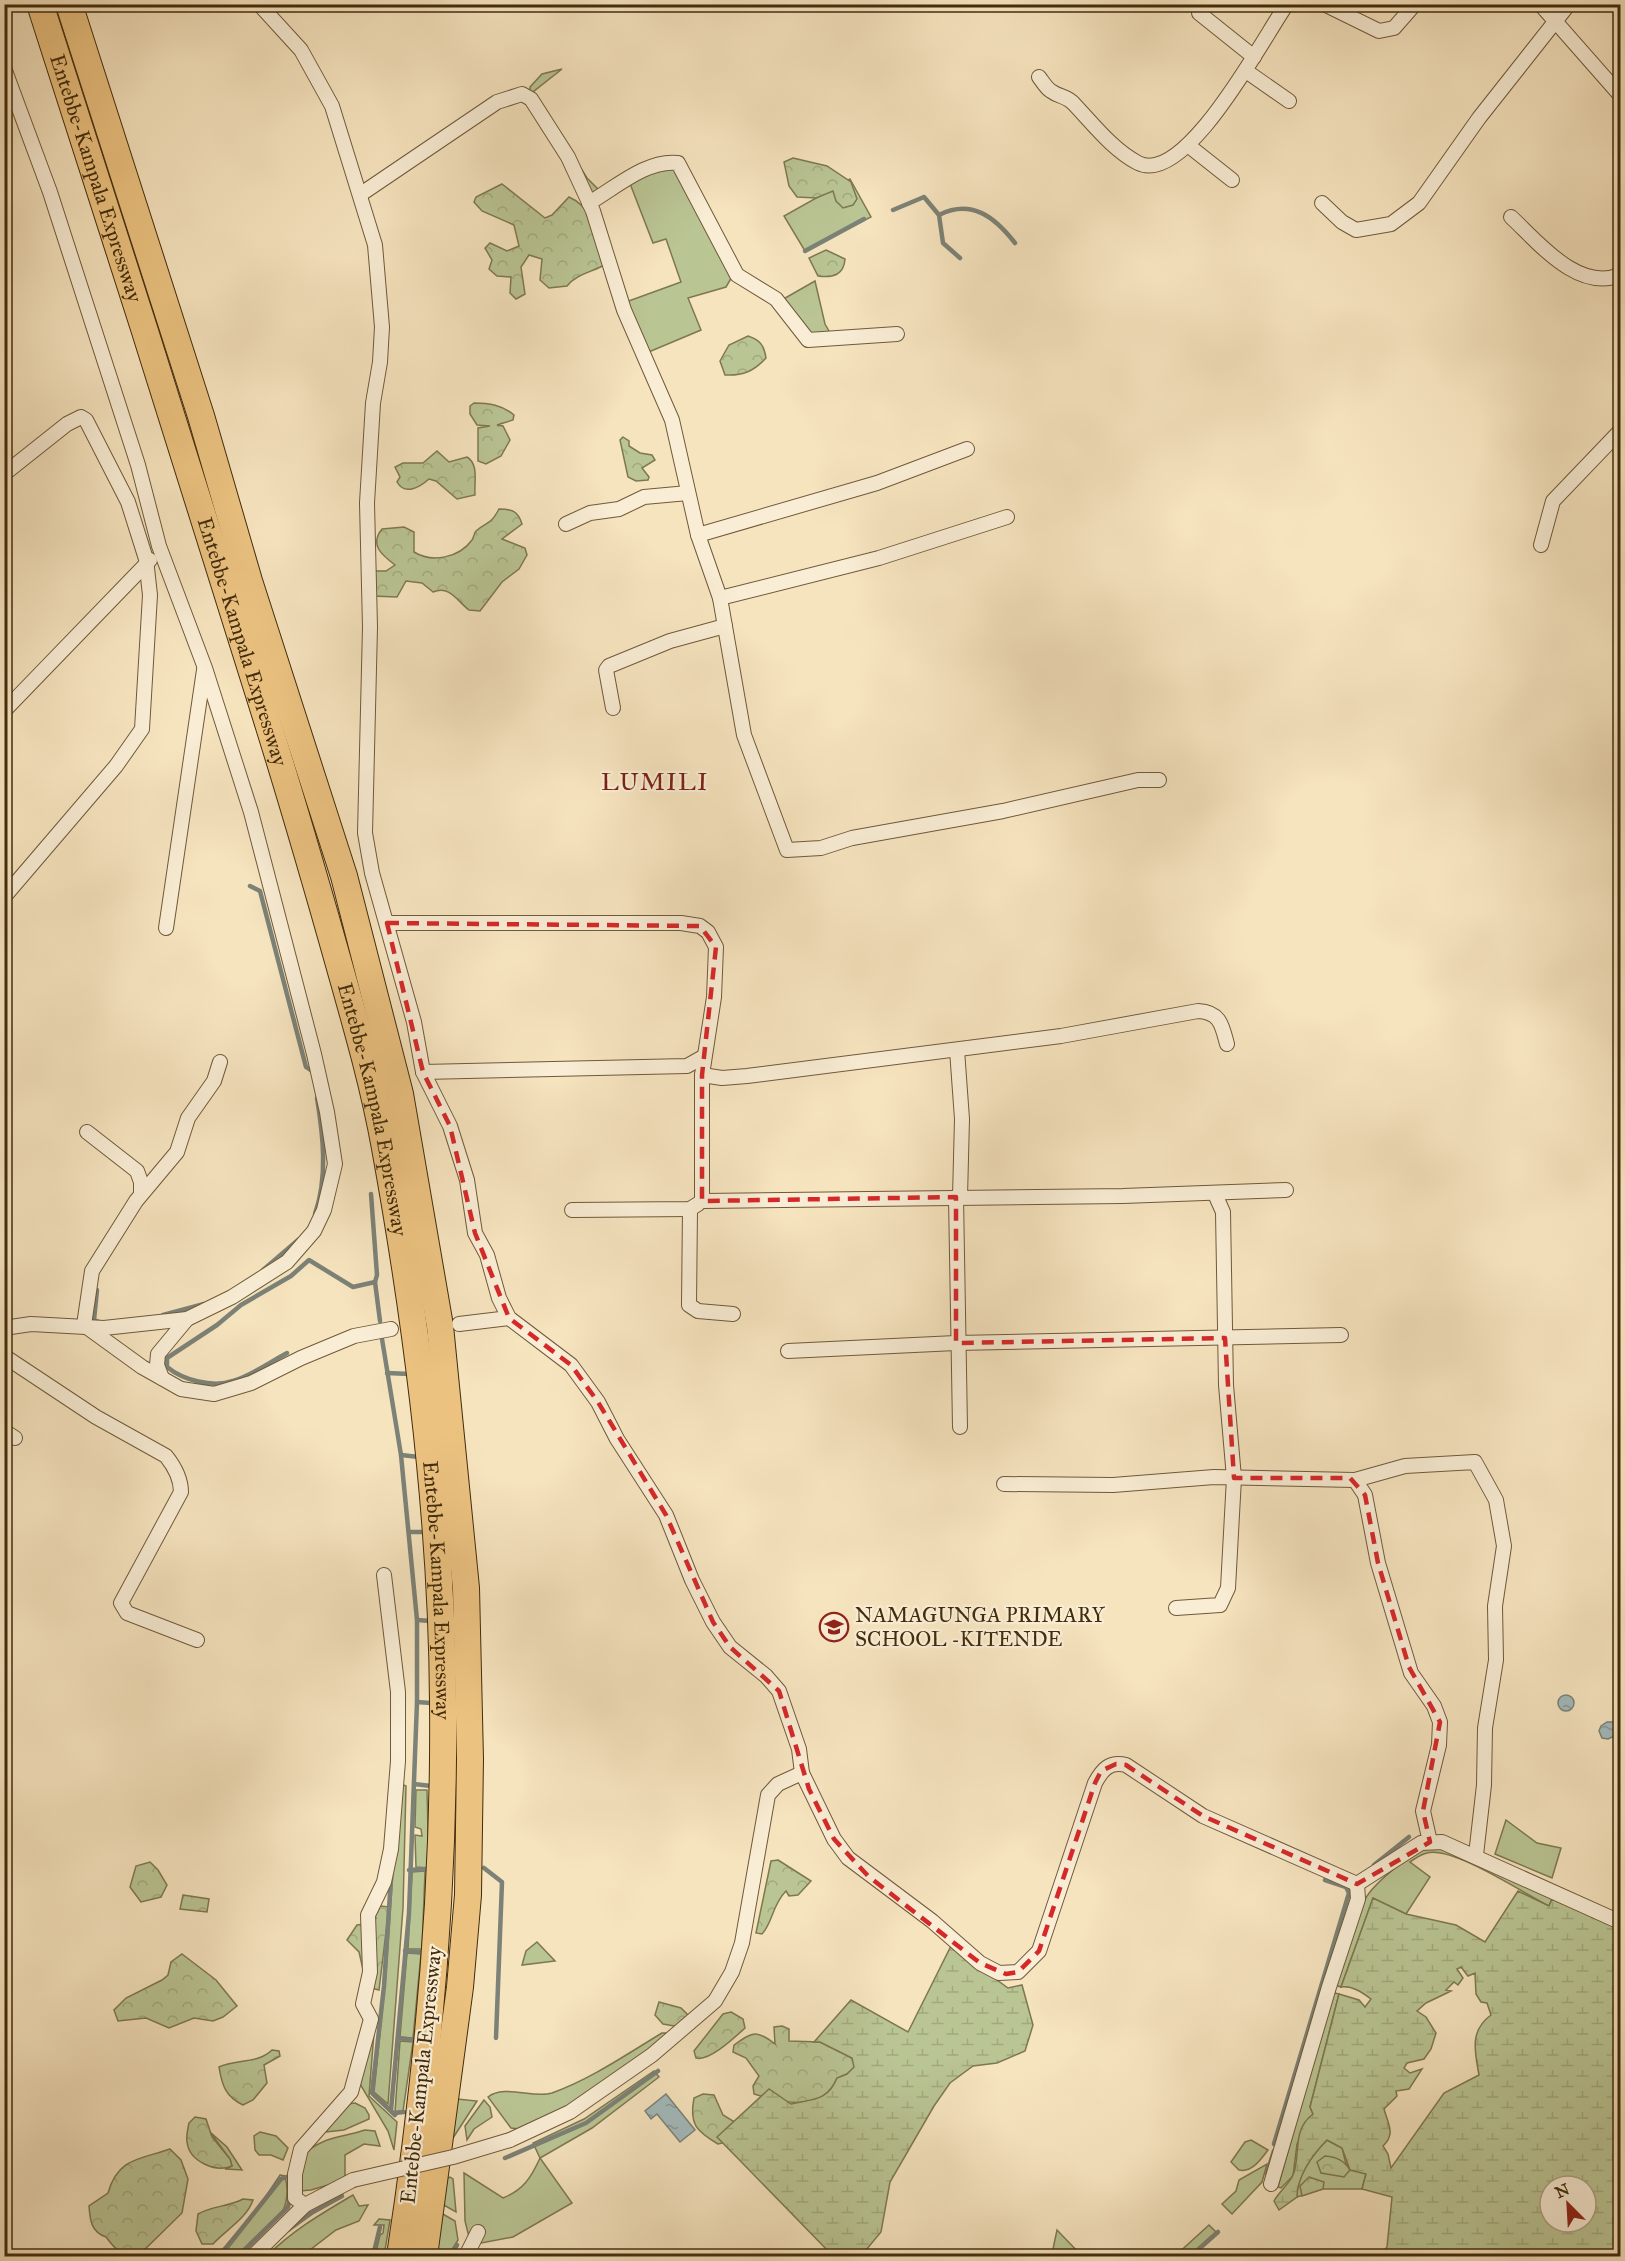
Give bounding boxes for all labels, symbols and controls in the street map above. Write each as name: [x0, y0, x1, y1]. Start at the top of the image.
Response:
street label: Entebbe-Kampala Expressway: [44, 51, 148, 307]
street label: Entebbe-Kampala Expressway: [192, 514, 294, 770]
district label: LUMILI: [601, 767, 709, 797]
street label: Entebbe-Kampala Expressway: [332, 980, 413, 1239]
street label: Entebbe-Kampala Expressway: [417, 1460, 456, 1721]
place label: NAMAGUNGA PRIMARY SCHOOL -KITENDE: [855, 1602, 1106, 1652]
school or university icon: NAMAGUNGA PRIMARY SCHOOL -KITENDE: [818, 1611, 850, 1643]
street label: Entebbe-Kampala Expressway: [395, 1944, 448, 2205]
north arrow: [1538, 2174, 1598, 2234]
text: N: [1552, 2179, 1573, 2202]

